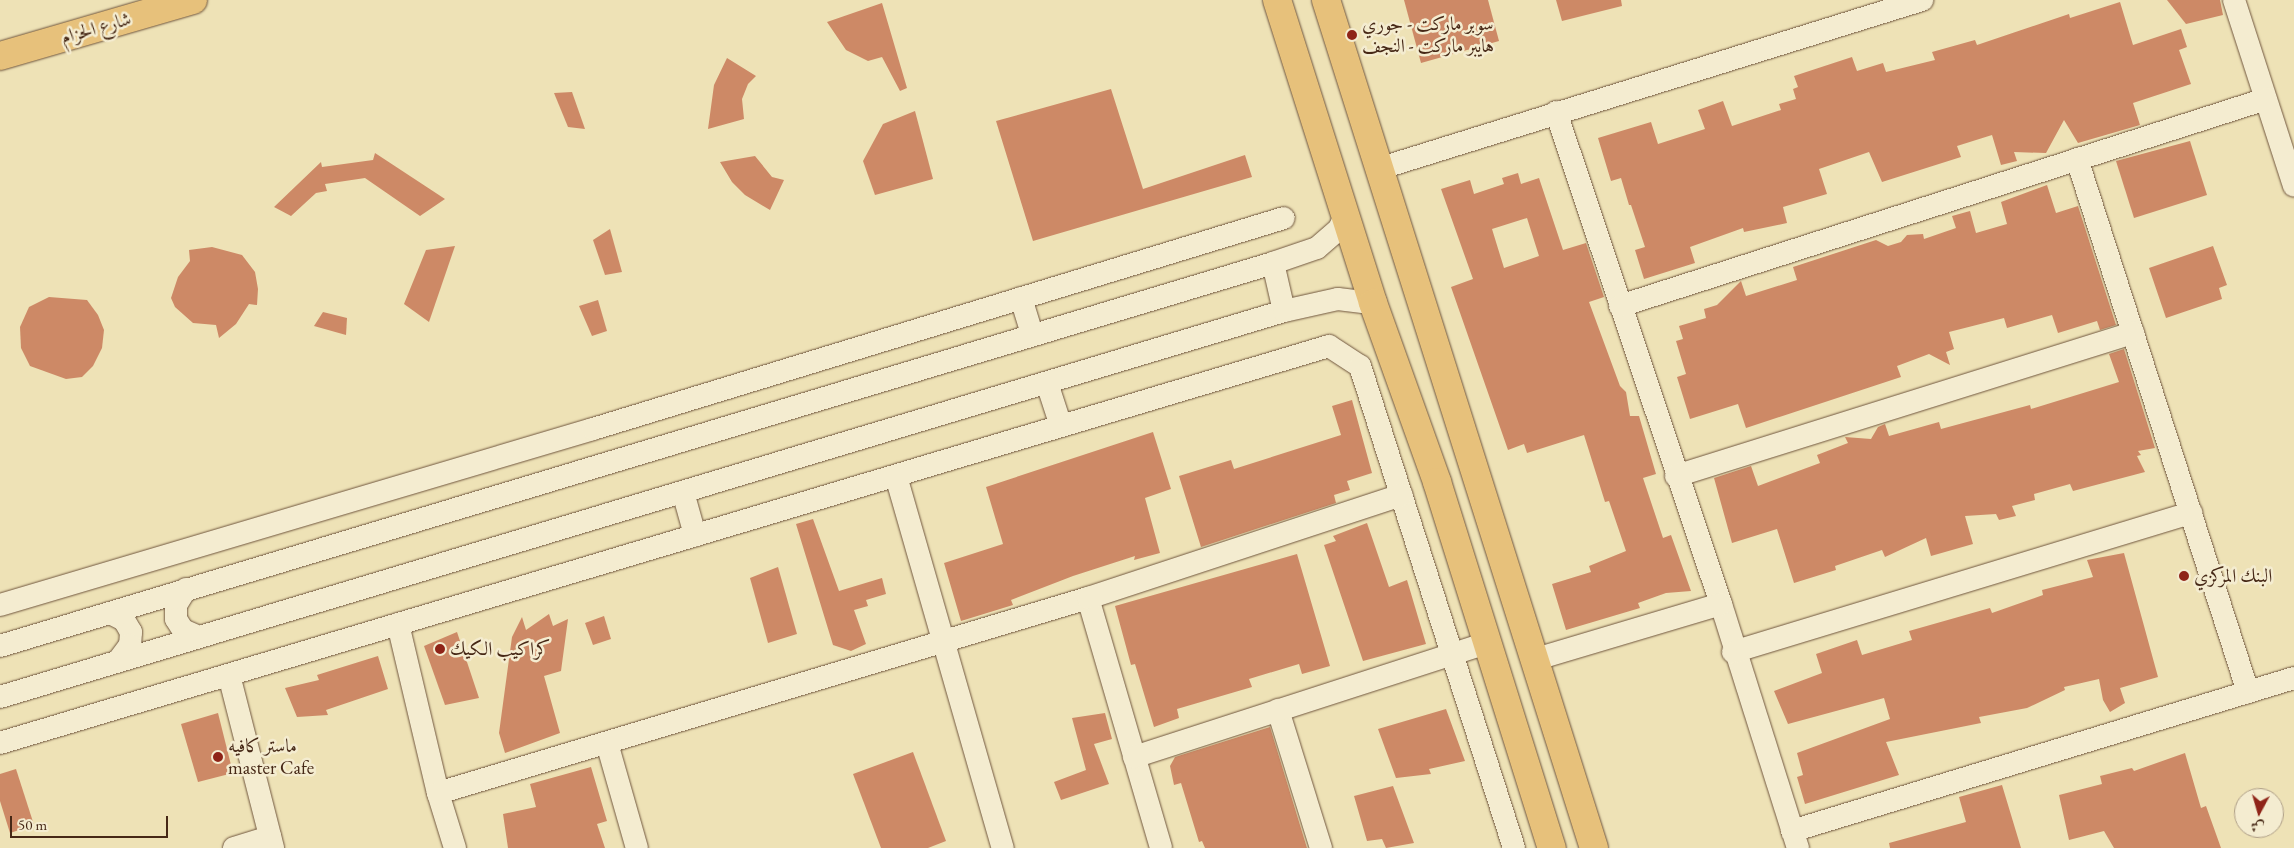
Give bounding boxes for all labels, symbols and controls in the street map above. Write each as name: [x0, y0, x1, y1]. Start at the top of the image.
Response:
street label: شارع الحزام: [58, 7, 134, 49]
place label: سوبر ماركت - جوري هايبر ماركت - النجف: [1362, 13, 1494, 57]
marker: سوبر ماركت - جوري هايبر ماركت - النجف: [1346, 29, 1358, 41]
place label: البنك المركزي: [2194, 565, 2272, 587]
marker: البنك المركزي: [2178, 570, 2190, 582]
place label: كراكيب الكيك: [450, 638, 550, 660]
marker: كراكيب الكيك: [434, 643, 446, 655]
place label: ماستر كافيه master Cafe: [228, 735, 314, 779]
marker: ماستر كافيه master Cafe: [212, 751, 224, 763]
north arrow: [2234, 788, 2284, 838]
scale bar: [12, 806, 170, 838]
text: 50 m: [18, 815, 47, 834]
text: ش: [2250, 817, 2265, 837]

